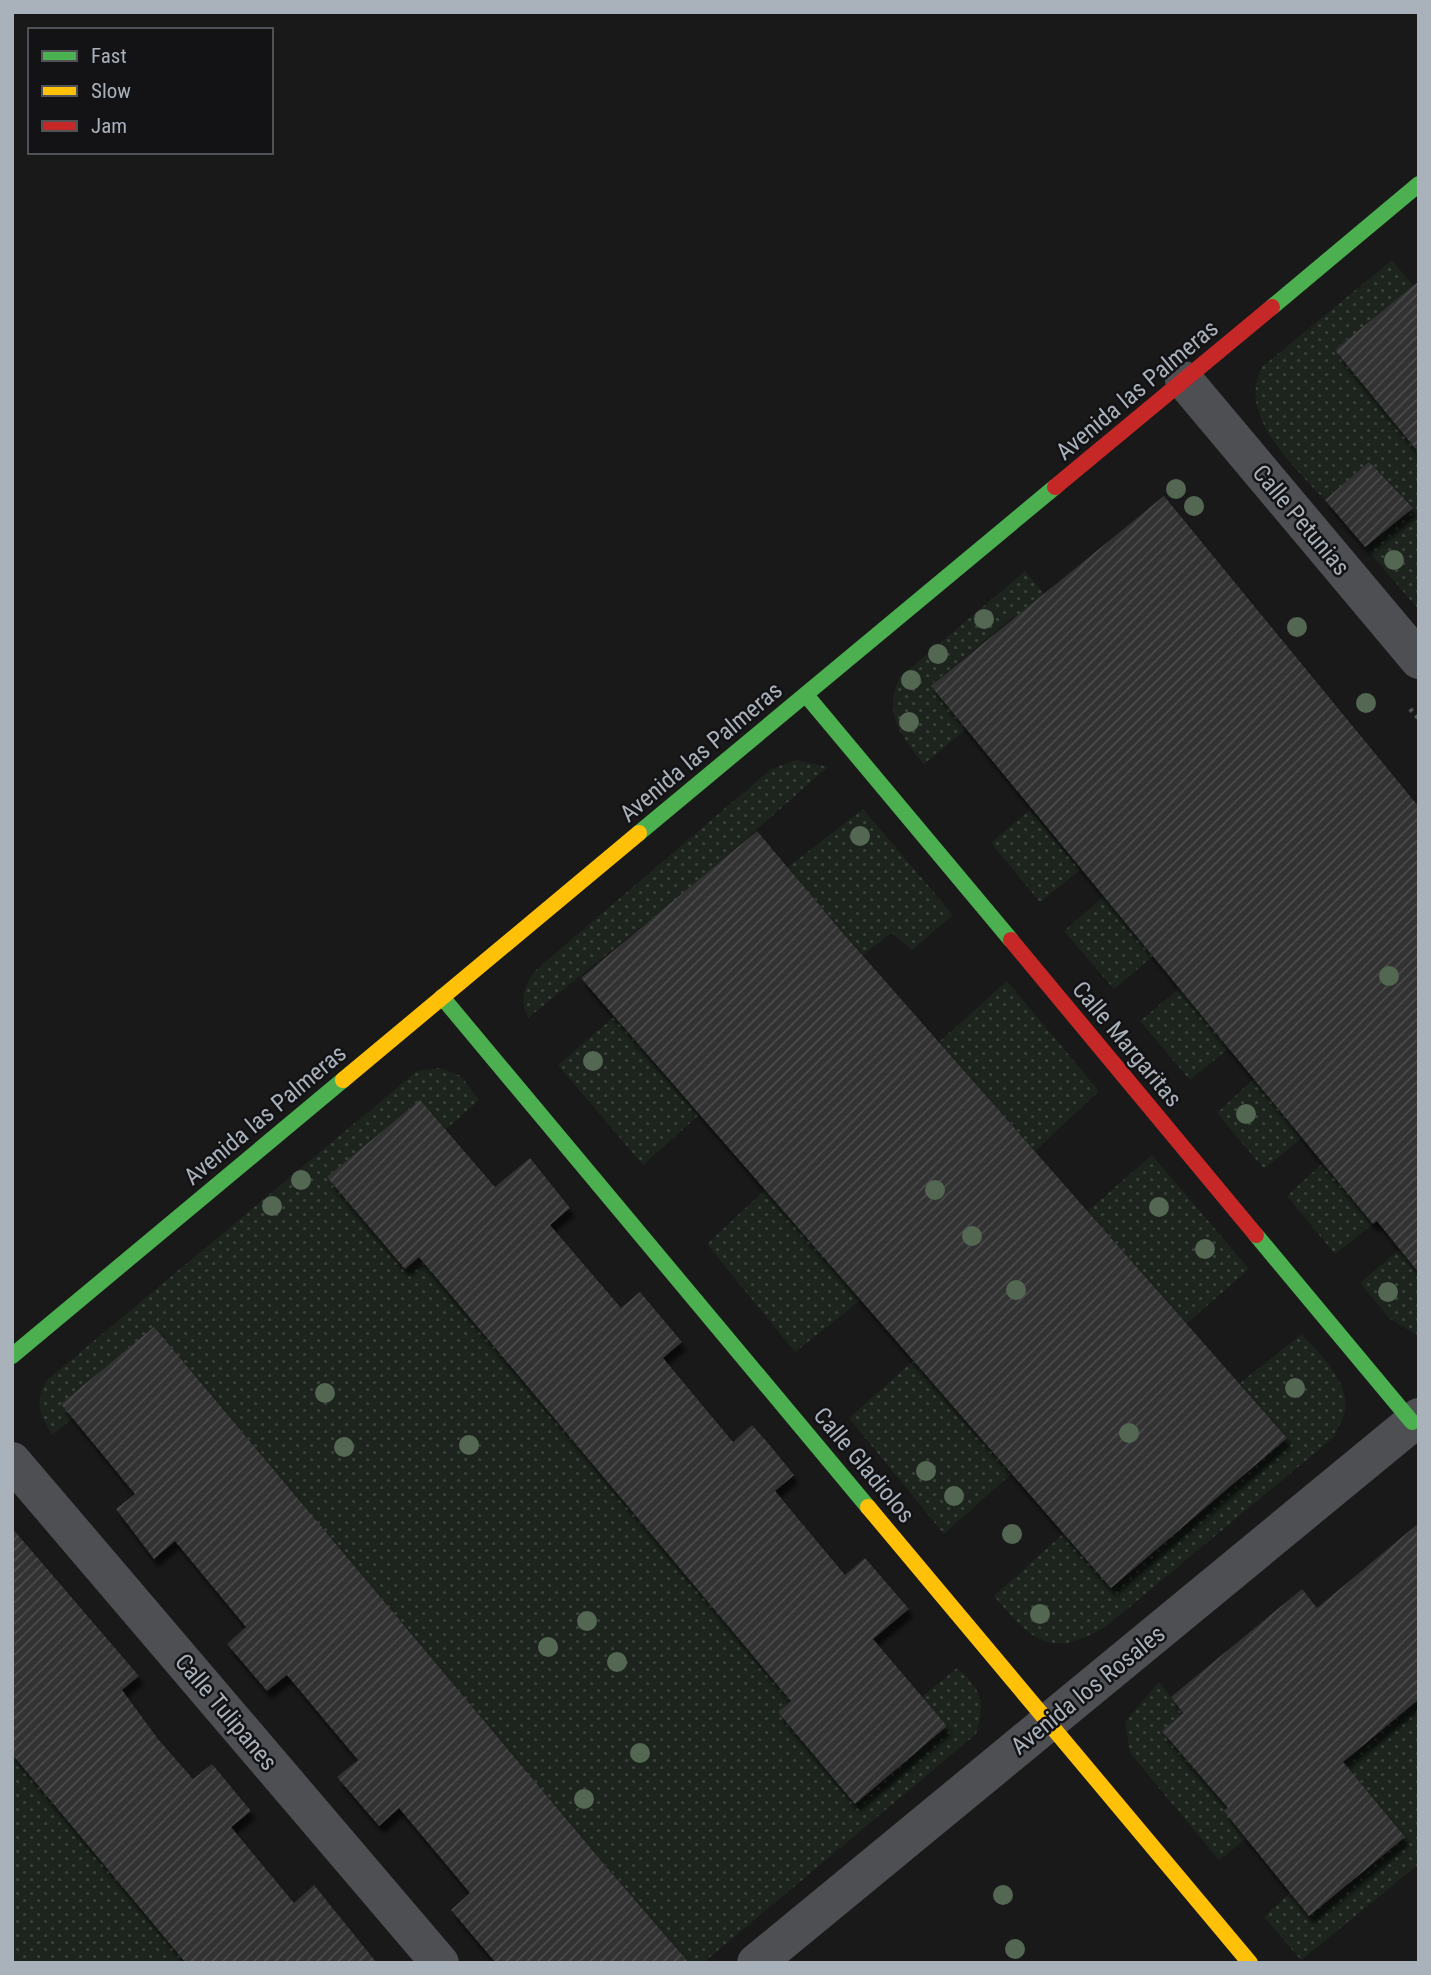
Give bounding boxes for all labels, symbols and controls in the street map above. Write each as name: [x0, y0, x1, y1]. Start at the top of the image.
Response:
legend: [28, 28, 273, 154]
text: Fast: [91, 44, 127, 68]
text: Slow: [91, 79, 131, 103]
text: Jam: [91, 114, 127, 138]
street label: Avenida las Palmeras: [1050, 314, 1224, 466]
street label: Calle Petunias: [1247, 459, 1355, 581]
street label: Avenida las Palmeras: [614, 676, 788, 828]
street label: Calle Margaritas: [1066, 976, 1188, 1112]
street label: Avenida las Palmeras: [178, 1039, 352, 1191]
street label: Calle Gladiolos: [808, 1402, 920, 1528]
street label: Avenida los Rosales: [1006, 1619, 1170, 1761]
street label: Calle Tulipanes: [169, 1648, 283, 1776]

